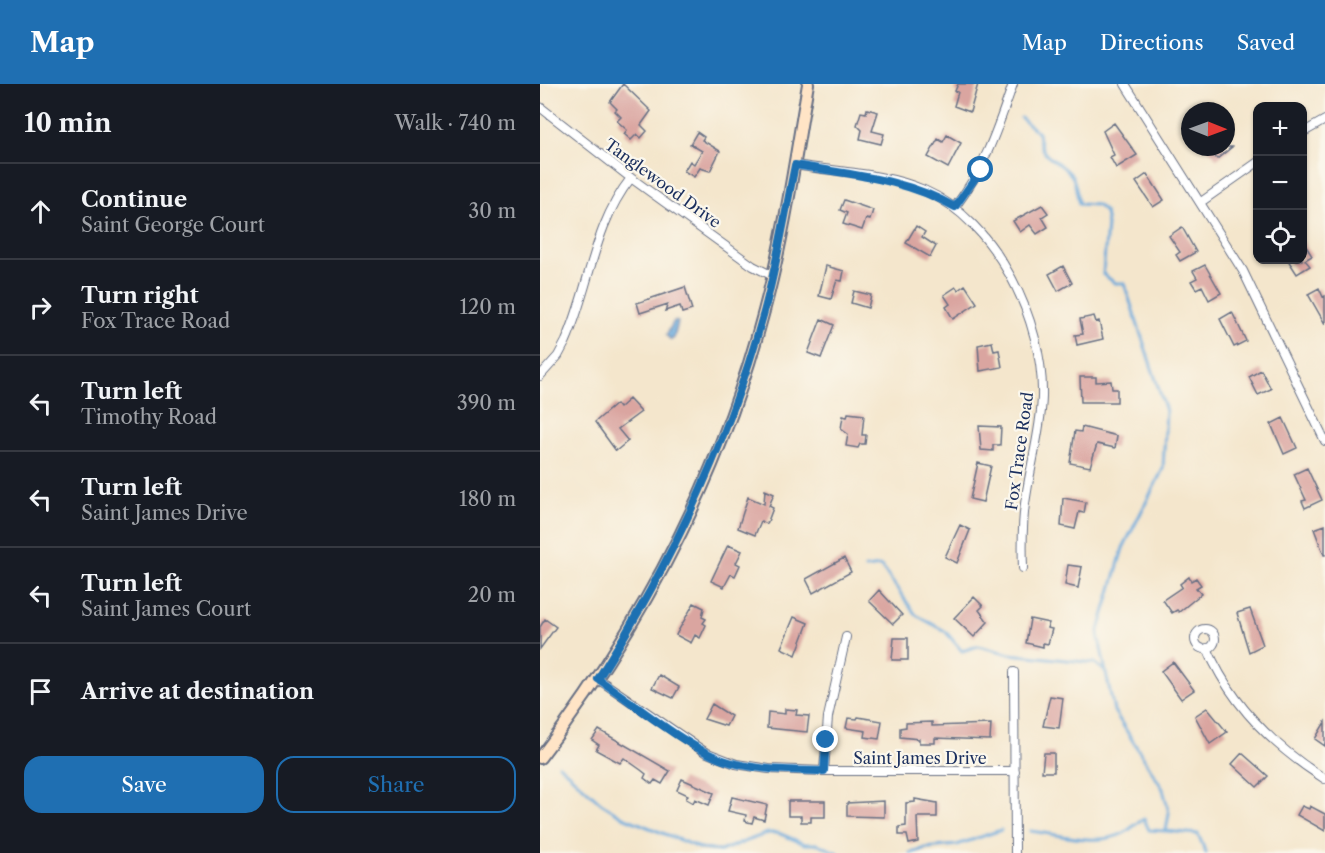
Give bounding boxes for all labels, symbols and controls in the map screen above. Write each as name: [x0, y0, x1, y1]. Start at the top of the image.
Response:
text: Map: [30, 25, 94, 59]
text: Map: [1022, 30, 1067, 55]
text: Directions: [1100, 30, 1204, 55]
text: Saved: [1237, 30, 1295, 55]
north arrow: [1181, 102, 1235, 156]
map controls: [1253, 102, 1307, 264]
button: +: [1253, 102, 1307, 156]
text: 10 min: [24, 107, 112, 139]
text: Walk · 740 m: [395, 111, 516, 135]
street label: Tanglewood Drive: [601, 134, 725, 232]
route start: [967, 156, 993, 182]
button: −: [1253, 156, 1307, 210]
text: Continue: [81, 186, 187, 213]
icon: ahead: [24, 195, 57, 228]
text: 30 m: [468, 199, 516, 223]
button: locate: [1253, 210, 1307, 264]
text: Saint George Court: [81, 213, 265, 237]
text: Turn right: [81, 282, 199, 309]
icon: right: [24, 291, 57, 324]
text: 120 m: [459, 295, 516, 319]
text: Fox Trace Road: [81, 309, 230, 333]
text: Turn left: [81, 378, 182, 405]
icon: left: [24, 387, 57, 420]
street label: Fox Trace Road: [1001, 390, 1037, 511]
text: 390 m: [457, 391, 516, 415]
text: Timothy Road: [81, 405, 217, 429]
text: Turn left: [81, 474, 182, 501]
icon: left: [24, 483, 57, 516]
text: 180 m: [459, 487, 516, 511]
text: Saint James Drive: [81, 501, 248, 525]
text: Turn left: [81, 570, 182, 597]
icon: left: [24, 579, 57, 612]
text: 20 m: [468, 583, 516, 607]
text: Saint James Court: [81, 597, 251, 621]
icon: arrive: [24, 675, 57, 708]
text: Arrive at destination: [81, 678, 314, 705]
route end: [812, 726, 838, 752]
street label: Saint James Drive: [853, 748, 987, 768]
button: Save: [24, 756, 264, 813]
button: Share: [276, 756, 516, 813]

